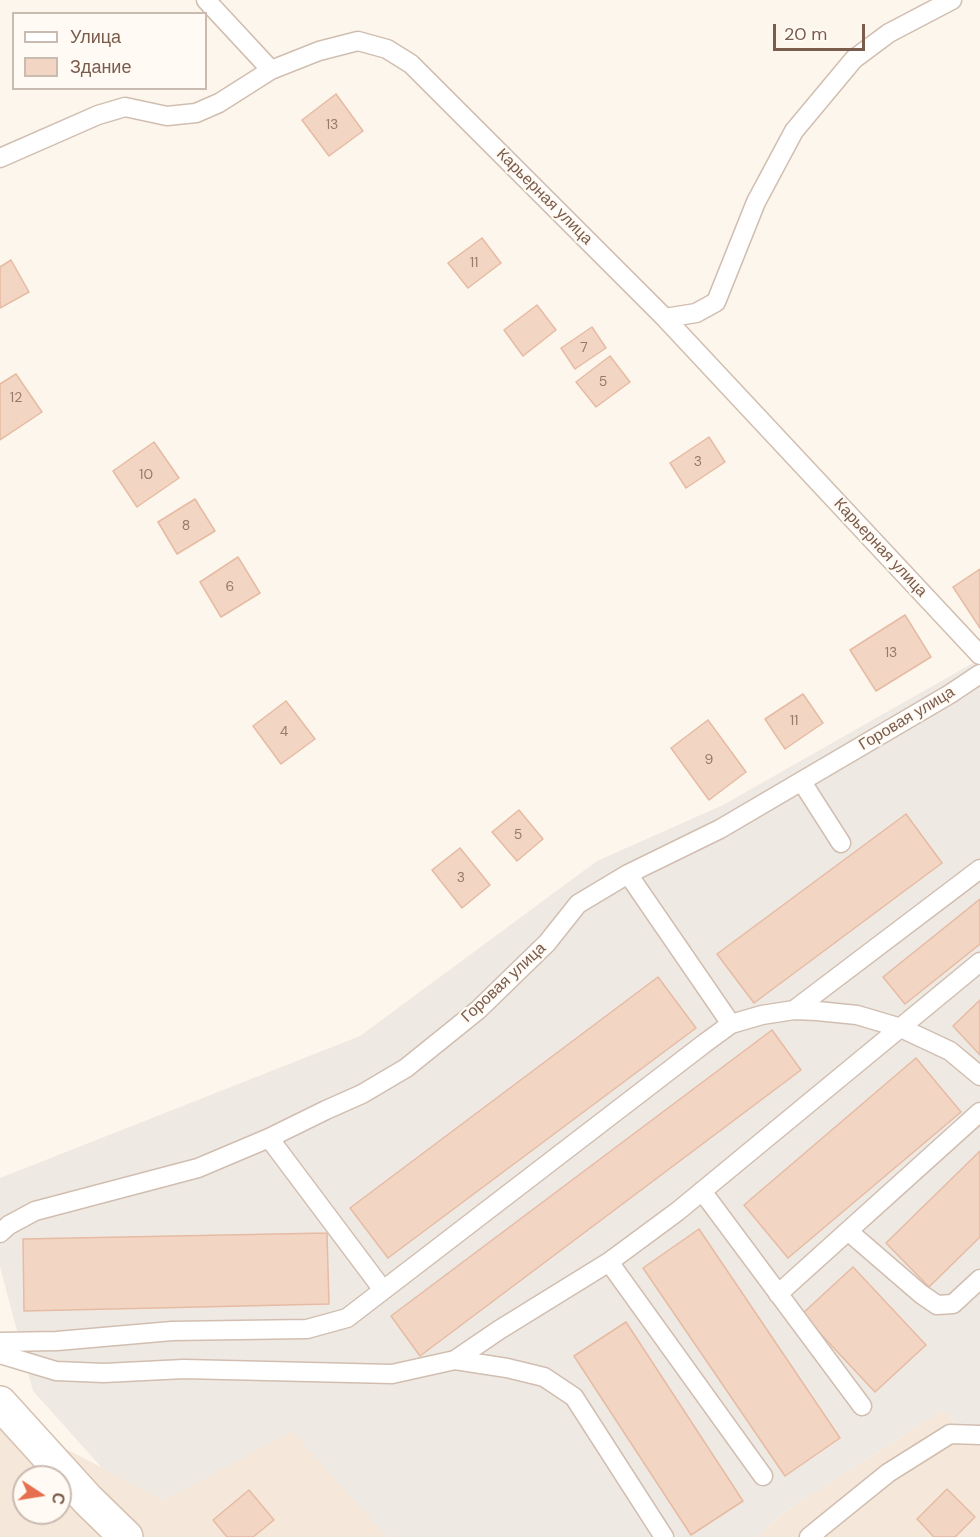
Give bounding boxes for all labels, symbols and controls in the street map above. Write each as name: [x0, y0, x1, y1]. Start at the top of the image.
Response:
legend: [12, 12, 207, 90]
scale bar: [776, 12, 868, 50]
text: 20 m: [784, 22, 827, 46]
text: Улица: [70, 25, 121, 49]
text: Здание: [70, 55, 131, 79]
house number: 13: [326, 117, 338, 133]
street label: Карьерная улица: [492, 145, 596, 249]
house number: 11: [470, 255, 478, 271]
house number: 7: [580, 340, 588, 356]
house number: 5: [599, 374, 607, 390]
house number: 12: [10, 390, 22, 406]
house number: 3: [694, 454, 702, 470]
house number: 10: [139, 467, 153, 483]
street label: Карьерная улица: [829, 495, 931, 601]
house number: 8: [182, 518, 190, 534]
house number: 6: [226, 579, 234, 595]
house number: 13: [885, 645, 897, 661]
street label: Горовая улица: [856, 683, 958, 755]
house number: 11: [790, 713, 798, 729]
house number: 4: [280, 724, 288, 740]
house number: 9: [705, 752, 713, 768]
house number: 5: [514, 827, 522, 843]
house number: 3: [457, 870, 465, 886]
street label: Горовая улица: [458, 939, 550, 1027]
north arrow: [12, 1465, 72, 1525]
text: С: [47, 1491, 70, 1506]

